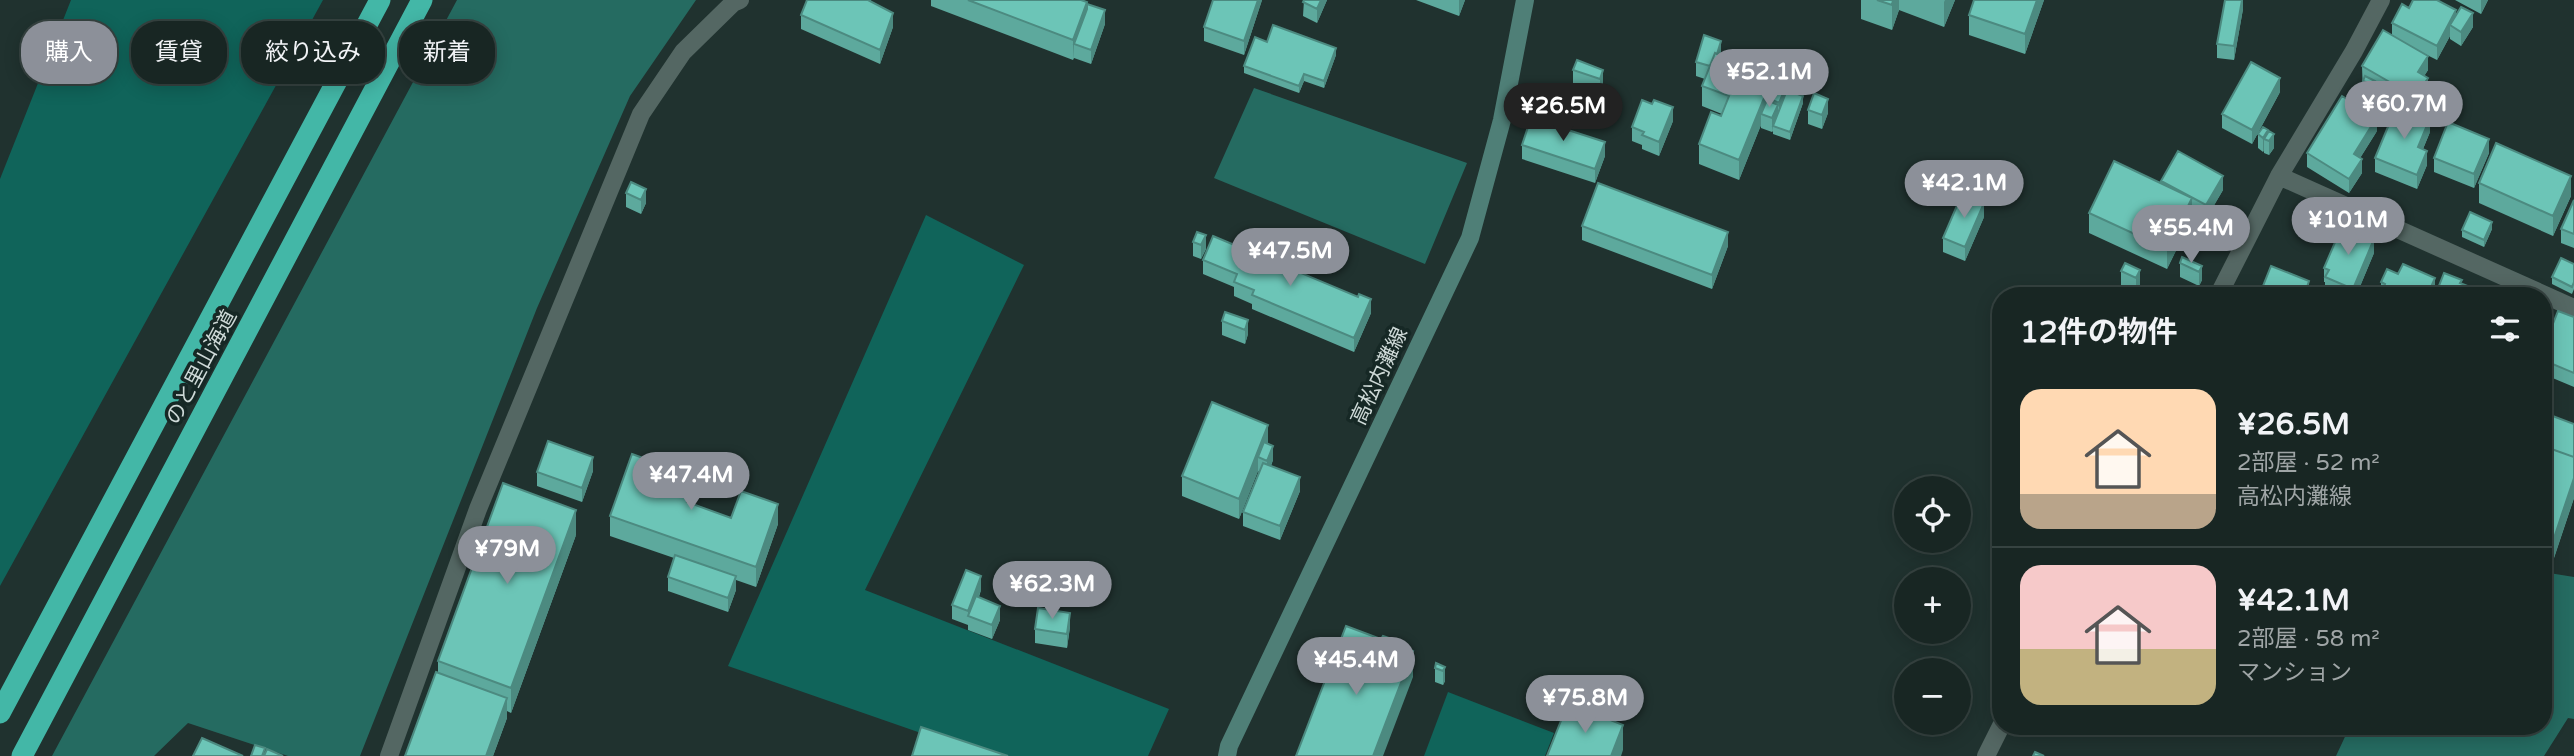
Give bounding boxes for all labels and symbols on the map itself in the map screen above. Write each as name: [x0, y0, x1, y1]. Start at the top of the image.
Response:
pin: ¥52.1M: [1712, 50, 1826, 109]
pin: ¥60.7M: [2347, 82, 2461, 141]
pin: ¥26.5M: [1506, 83, 1620, 143]
pin: ¥42.1M: [1907, 160, 2021, 220]
pin: ¥101M: [2299, 198, 2397, 257]
pin: ¥55.4M: [2134, 205, 2248, 265]
pin: ¥47.5M: [1233, 229, 1347, 288]
street label: のと里山海道: [161, 306, 242, 429]
street label: 高松内灘線: [1346, 323, 1413, 429]
pin: ¥47.4M: [634, 452, 748, 512]
pin: ¥79M: [466, 526, 548, 586]
pin: ¥62.3M: [995, 562, 1109, 621]
pin: ¥45.4M: [1299, 638, 1413, 697]
pin: ¥75.8M: [1528, 676, 1642, 735]

